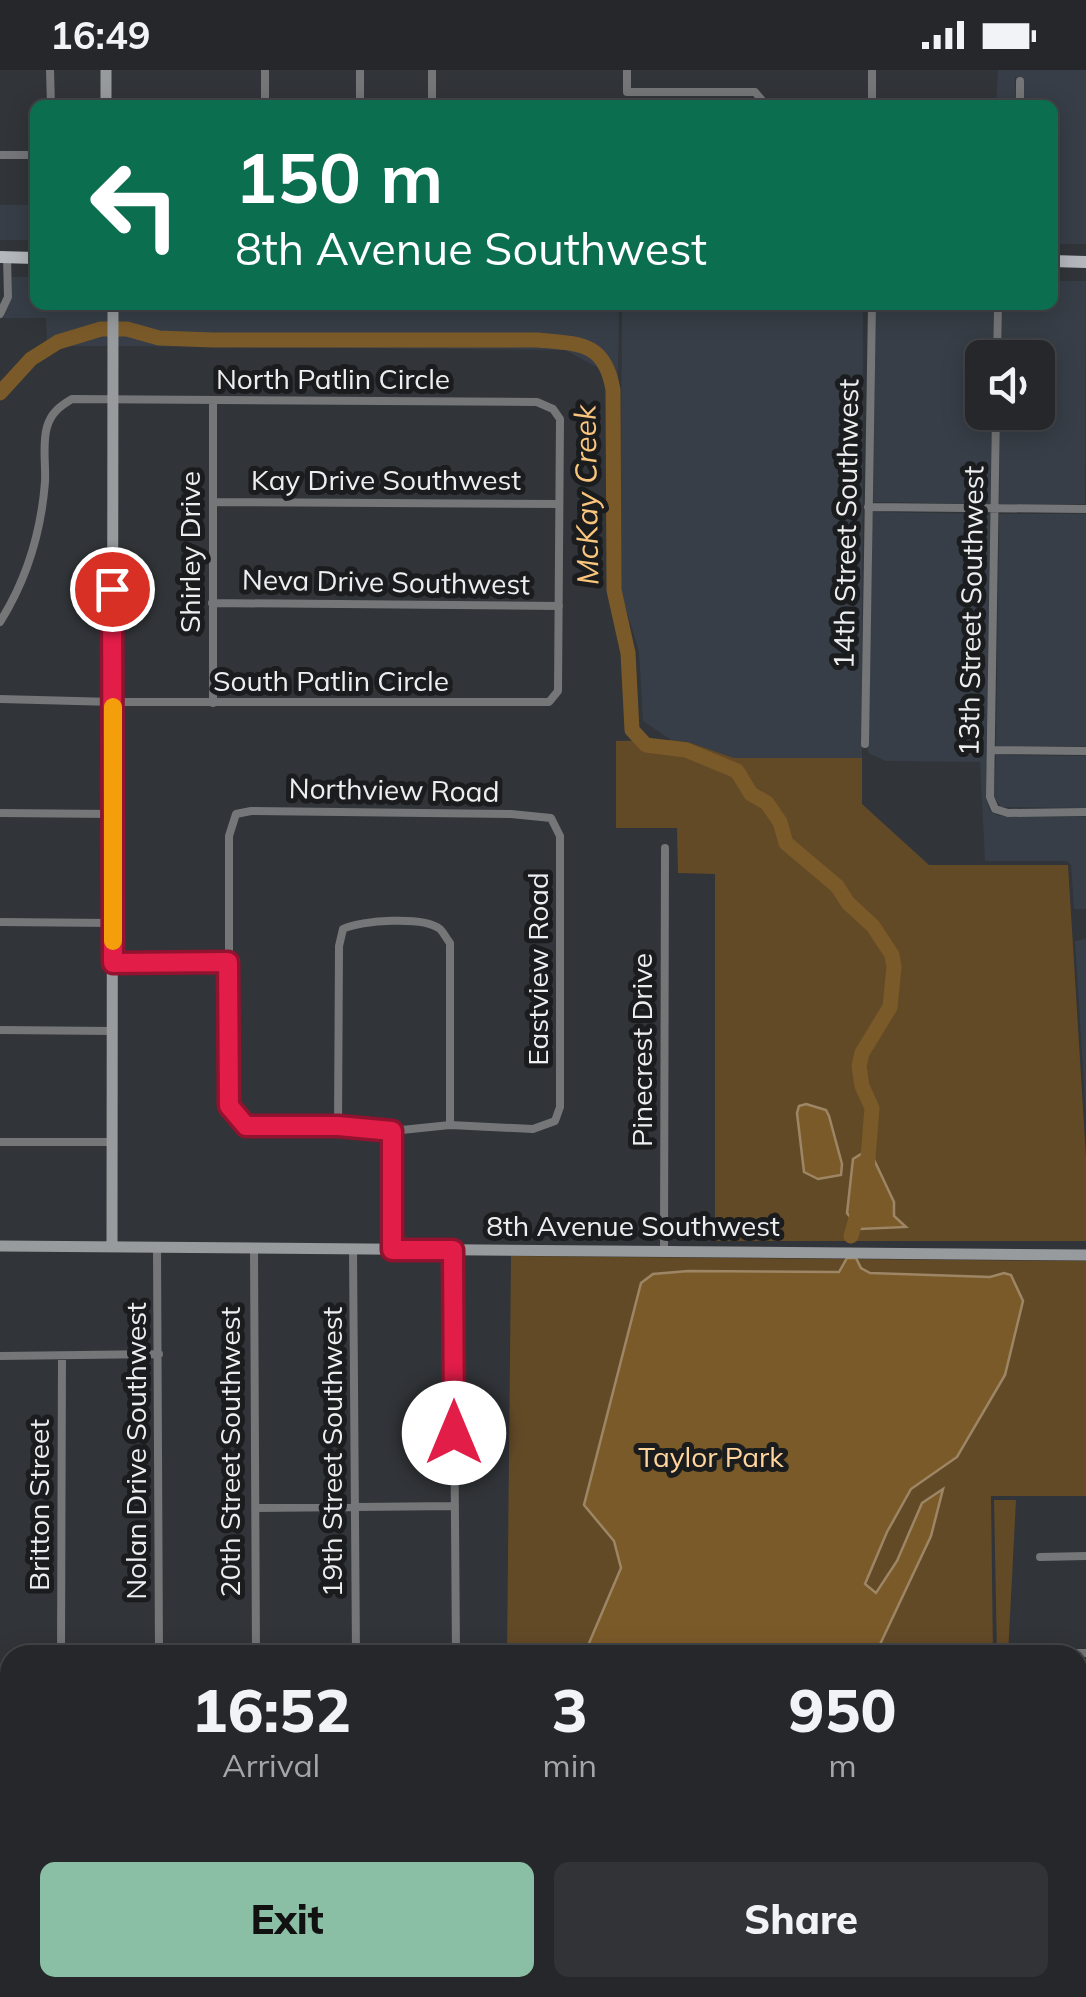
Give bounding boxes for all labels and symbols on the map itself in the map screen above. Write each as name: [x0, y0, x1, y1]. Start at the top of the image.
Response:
street label: North Patlin Circle: [216, 361, 450, 396]
street label: 14th Street Southwest: [825, 378, 866, 669]
water label: McKay Creek: [565, 403, 607, 586]
street label: Kay Drive Southwest: [251, 462, 521, 497]
street label: 13th Street Southwest: [950, 465, 991, 756]
street label: Shirley Drive: [172, 471, 207, 633]
pin: [70, 547, 155, 632]
street label: Neva Drive Southwest: [242, 561, 531, 602]
street label: South Patlin Circle: [213, 663, 449, 698]
street label: Northview Road: [288, 770, 500, 809]
street label: Eastview Road: [520, 872, 555, 1066]
street label: Pinecrest Drive: [624, 953, 659, 1147]
street label: 8th Avenue Southwest: [486, 1208, 780, 1243]
street label: Nolan Drive Southwest: [118, 1302, 153, 1600]
street label: 20th Street Southwest: [212, 1307, 247, 1597]
street label: 19th Street Southwest: [314, 1307, 349, 1597]
position arrow: [402, 1381, 506, 1485]
street label: Britton Street: [21, 1419, 56, 1591]
park label: Taylor Park: [638, 1439, 784, 1474]

